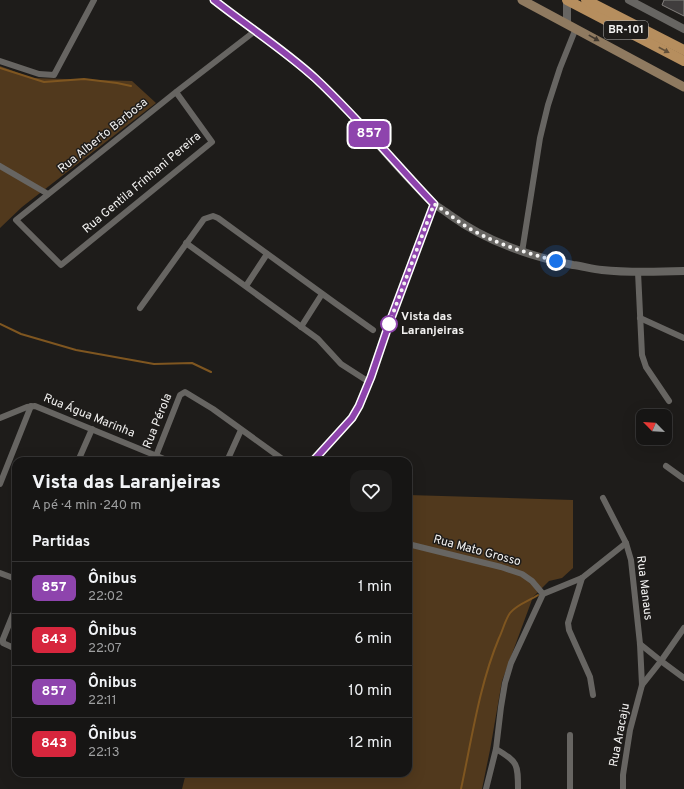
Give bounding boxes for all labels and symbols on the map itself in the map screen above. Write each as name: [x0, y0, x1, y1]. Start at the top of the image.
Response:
road number: BR-101: [604, 21, 648, 39]
one-way arrow: [588, 35, 600, 41]
one-way arrow: [658, 47, 669, 54]
street label: Rua Alberto Barbosa: [55, 95, 151, 177]
line badge: 857: [346, 121, 392, 147]
street label: Rua Gentila Frinhani Pereira: [80, 129, 204, 237]
your location: [546, 251, 566, 271]
place label: Vista das Laranjeiras: [401, 309, 464, 339]
marker: Vista das Laranjeiras: [380, 315, 398, 333]
street label: Rua Água Marinha: [41, 390, 137, 442]
street label: Rua Pérola: [140, 391, 176, 451]
north arrow: [636, 409, 672, 445]
street label: Rua Mato Grosso: [431, 532, 523, 570]
street label: Rua Manaus: [632, 555, 656, 621]
street label: Rua Aracaju: [606, 702, 634, 768]

